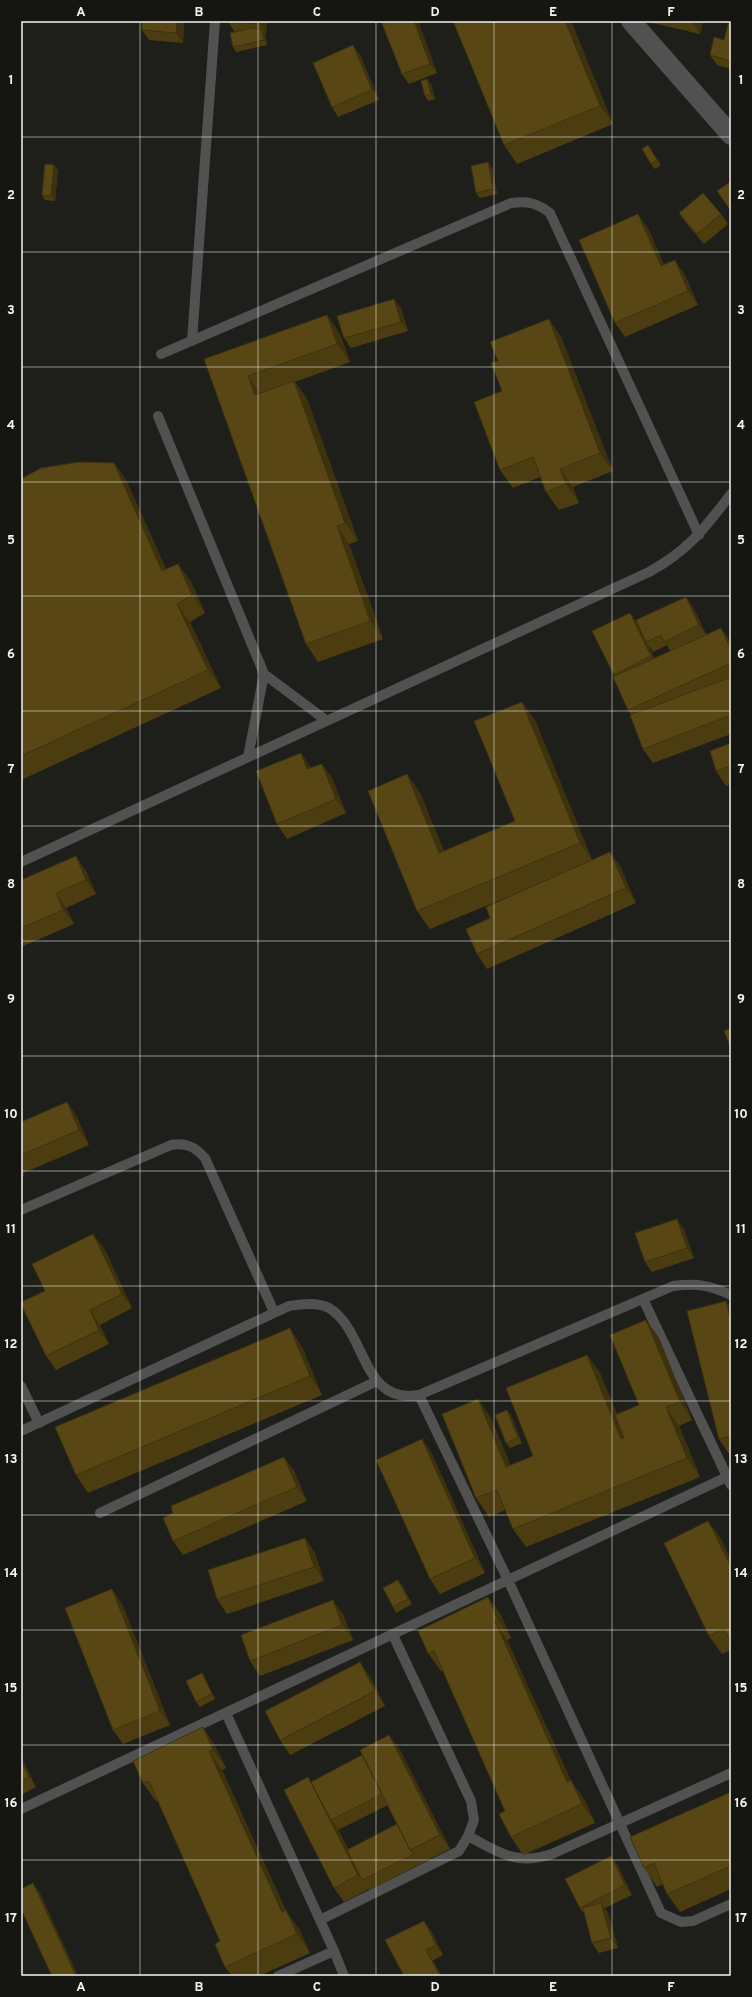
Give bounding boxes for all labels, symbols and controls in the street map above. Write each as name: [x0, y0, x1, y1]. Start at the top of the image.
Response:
text: A: [76, 5, 86, 21]
text: B: [195, 5, 204, 21]
text: C: [313, 5, 321, 21]
text: D: [430, 5, 440, 21]
text: E: [549, 5, 557, 21]
text: F: [667, 5, 675, 21]
text: 1: [8, 73, 14, 89]
text: 1: [738, 73, 744, 89]
text: 2: [7, 188, 15, 204]
text: 2: [737, 188, 745, 204]
text: 3: [7, 303, 15, 319]
text: 3: [737, 303, 745, 319]
text: 4: [7, 418, 15, 434]
text: 4: [737, 418, 745, 434]
text: 5: [7, 533, 15, 549]
text: 5: [737, 533, 745, 549]
text: 6: [7, 647, 15, 663]
text: 6: [737, 647, 745, 663]
text: 7: [8, 762, 15, 778]
text: 7: [738, 762, 745, 778]
text: 8: [7, 877, 15, 893]
text: 8: [737, 877, 745, 893]
text: 9: [7, 992, 15, 1008]
text: 9: [737, 992, 745, 1008]
text: 10: [4, 1107, 18, 1123]
text: 10: [734, 1107, 748, 1123]
text: 11: [6, 1222, 16, 1238]
text: 11: [736, 1222, 746, 1238]
text: 12: [4, 1337, 18, 1353]
text: 12: [734, 1337, 748, 1353]
text: 13: [5, 1452, 18, 1468]
text: 13: [735, 1452, 748, 1468]
text: 14: [4, 1566, 18, 1582]
text: 14: [734, 1566, 748, 1582]
text: 15: [4, 1681, 18, 1697]
text: 15: [734, 1681, 748, 1697]
text: 16: [4, 1796, 18, 1812]
text: 16: [734, 1796, 748, 1812]
text: 17: [5, 1911, 17, 1927]
text: 17: [735, 1911, 747, 1927]
text: A: [76, 1980, 86, 1996]
text: B: [195, 1980, 204, 1996]
text: C: [313, 1980, 321, 1996]
text: D: [430, 1980, 440, 1996]
text: E: [549, 1980, 557, 1996]
text: F: [667, 1980, 675, 1996]

